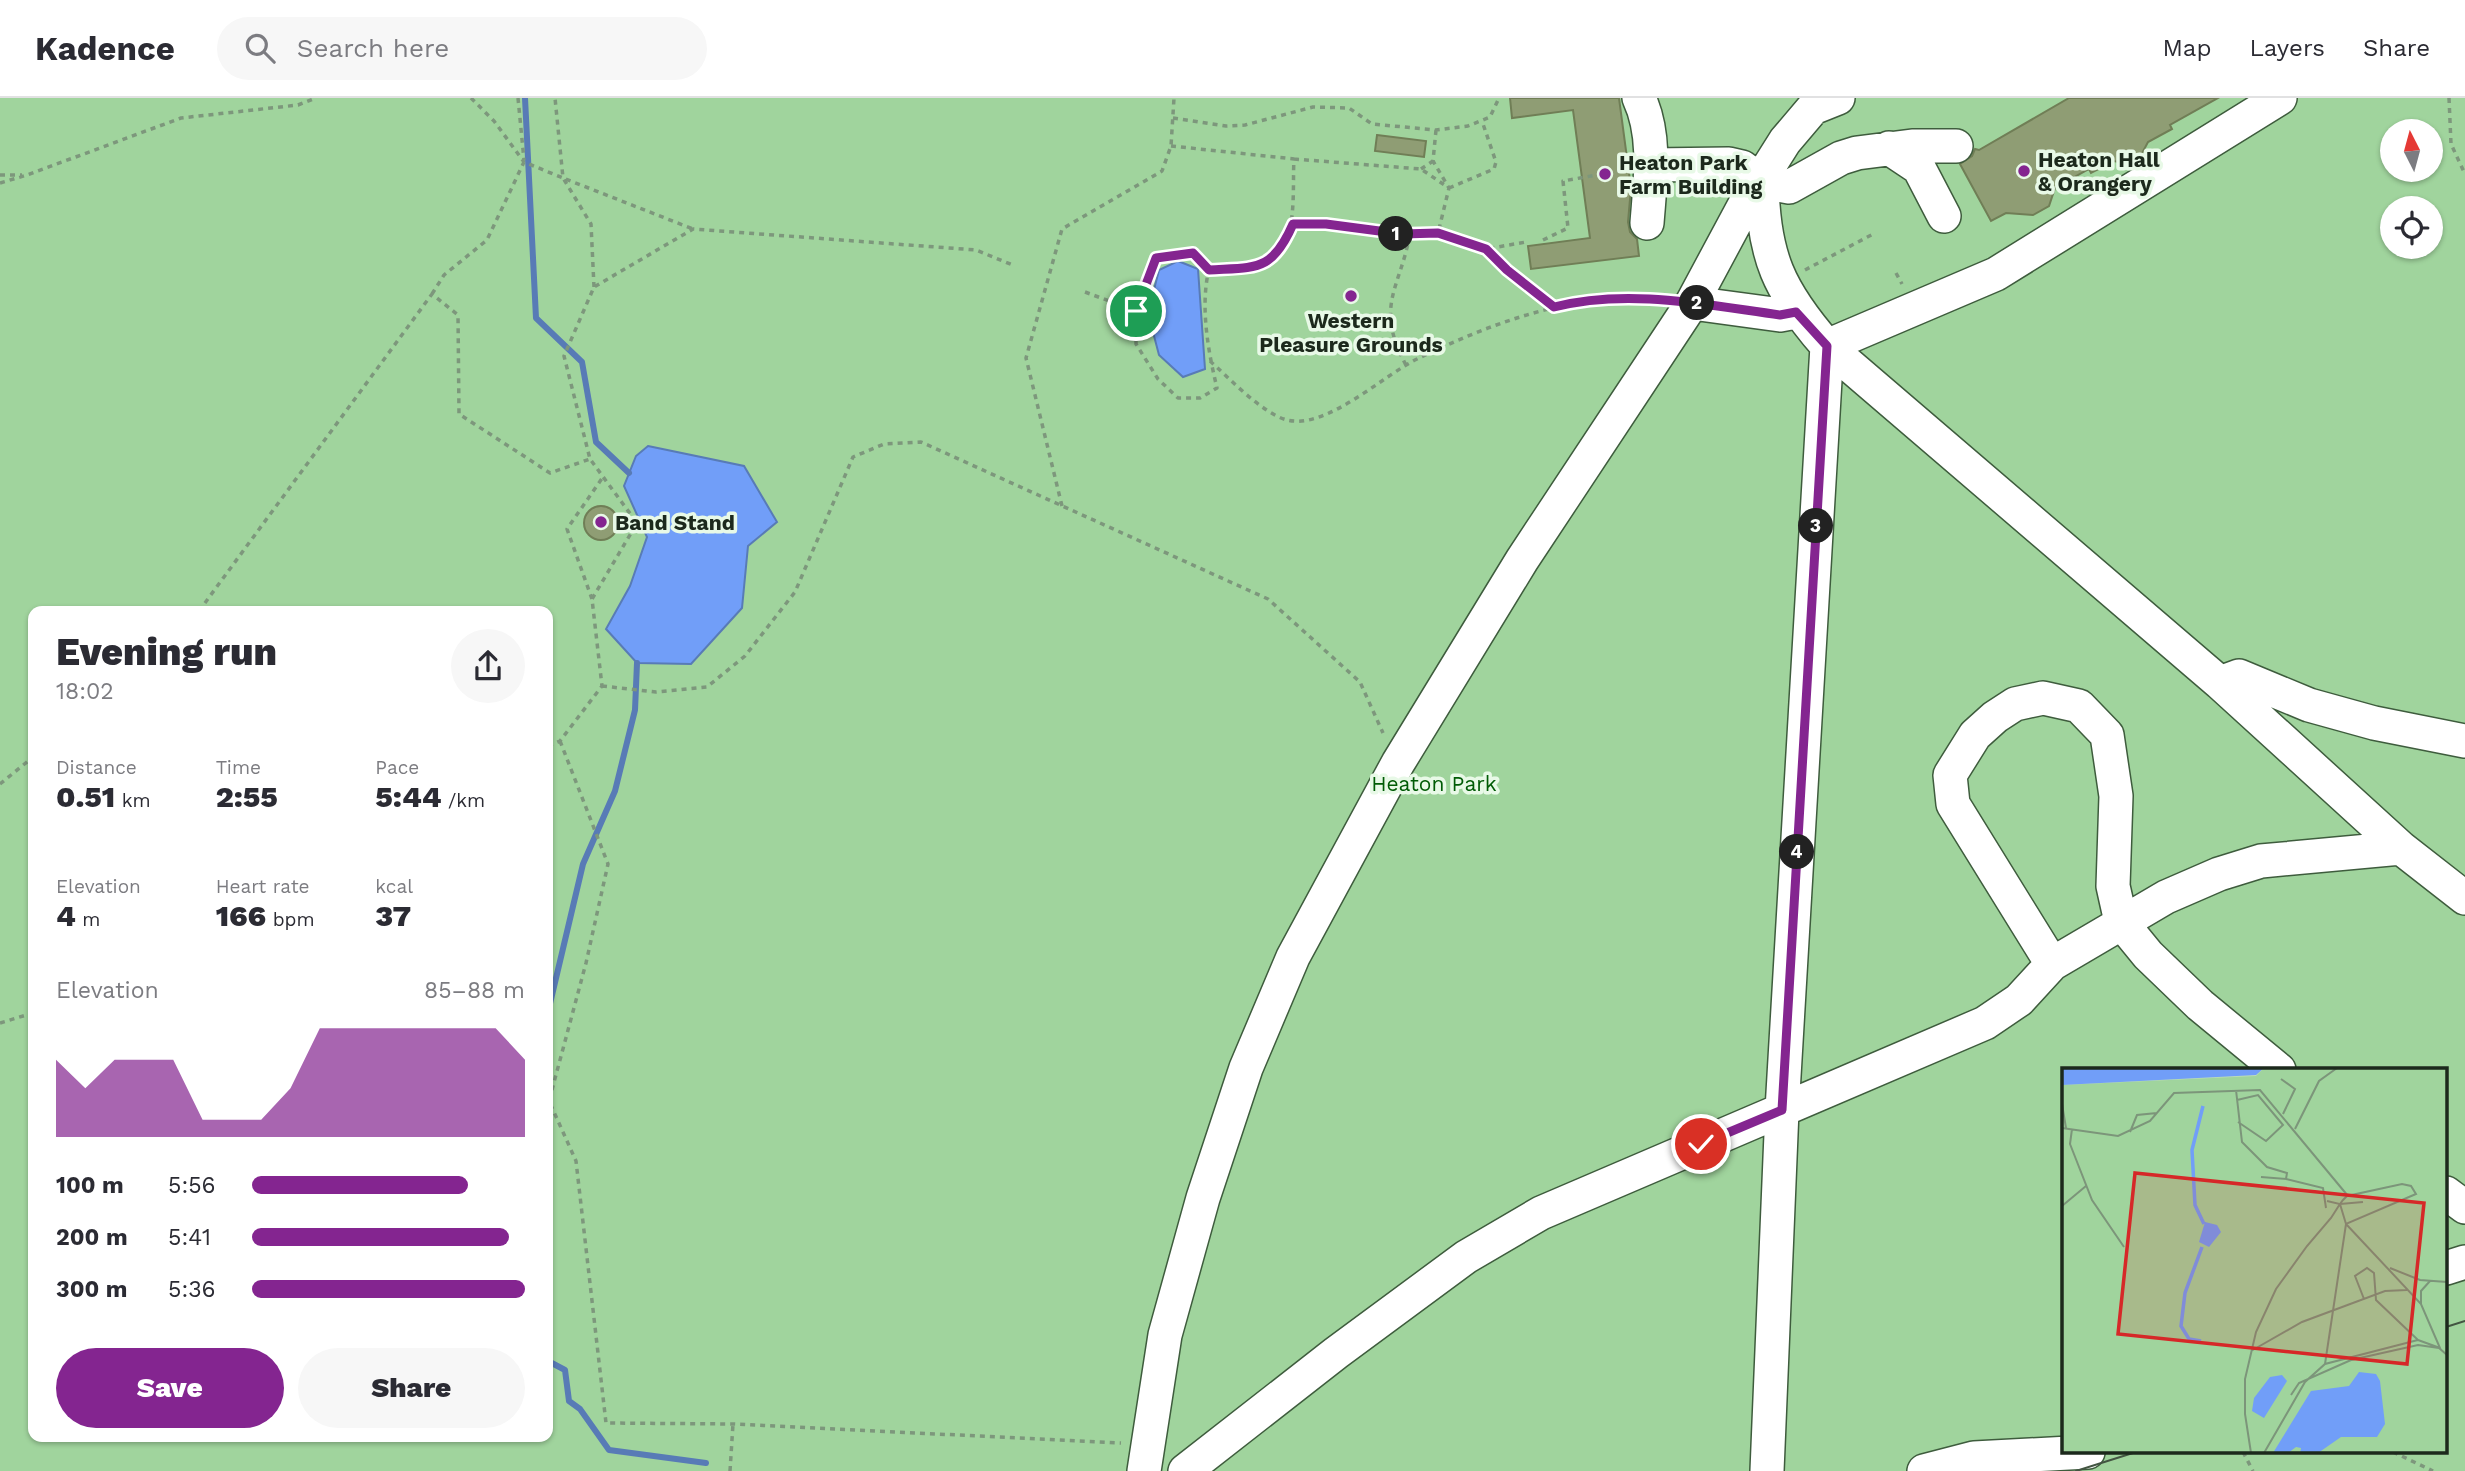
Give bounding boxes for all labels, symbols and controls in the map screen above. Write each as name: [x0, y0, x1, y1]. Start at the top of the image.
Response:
search box: [217, 17, 707, 80]
text: Kadence: [35, 29, 175, 68]
icon: search: [241, 29, 279, 67]
text: Search here: [297, 33, 449, 63]
text: Map: [2163, 34, 2211, 62]
text: Layers: [2249, 34, 2325, 62]
text: Share: [2363, 34, 2430, 62]
north arrow: [2380, 119, 2443, 182]
map controls: [2380, 119, 2443, 259]
place label: Heaton Hall & Orangery: [2038, 147, 2160, 196]
place label: Heaton Park Farm Building: [1619, 150, 1762, 199]
marker: Heaton Hall & Orangery: [2016, 163, 2032, 179]
marker: Heaton Park Farm Building: [1597, 166, 1613, 182]
button: locate: [2380, 196, 2443, 259]
pin: 1: [1378, 216, 1414, 252]
text: 1: [1391, 222, 1400, 245]
pin: [1106, 281, 1166, 341]
pin: 2: [1680, 286, 1714, 320]
marker: Western Pleasure Grounds: [1343, 288, 1359, 304]
text: 2: [1691, 291, 1702, 314]
icon: arrive: [1117, 292, 1155, 330]
place label: Western Pleasure Grounds: [1259, 308, 1443, 357]
pin: 3: [1798, 508, 1834, 544]
place label: Band Stand: [615, 510, 735, 535]
marker: Band Stand: [593, 514, 609, 530]
text: 3: [1810, 514, 1821, 537]
button: share: [451, 629, 525, 703]
text: Evening run: [56, 630, 277, 674]
text: 18:02: [56, 678, 114, 705]
text: Distance: [56, 756, 137, 779]
text: Time: [216, 756, 261, 779]
text: Pace: [375, 756, 419, 779]
park label: Heaton Park: [1371, 771, 1497, 796]
text: 0.51: [56, 779, 115, 814]
text: 2:55: [216, 779, 278, 814]
text: 5:44: [375, 779, 441, 814]
text: km: [115, 789, 151, 812]
text: /km: [441, 789, 485, 812]
pin: 4: [1780, 834, 1814, 870]
text: 4: [1790, 840, 1803, 863]
text: Elevation: [56, 875, 141, 898]
text: Heart rate: [216, 875, 310, 898]
text: kcal: [375, 875, 413, 898]
text: 4: [56, 898, 76, 933]
text: 166: [216, 898, 266, 933]
text: 37: [375, 898, 411, 933]
text: m: [76, 908, 100, 931]
text: bpm: [266, 908, 315, 931]
text: Elevation: [56, 977, 159, 1004]
text: 85–88 m: [424, 977, 525, 1004]
inset map: [2062, 1068, 2448, 1454]
pin: [1671, 1114, 1731, 1174]
icon: check: [1682, 1125, 1720, 1163]
text: 100 m: [56, 1172, 124, 1199]
text: 5:56: [168, 1172, 216, 1199]
text: 200 m: [56, 1224, 128, 1251]
text: 5:41: [168, 1224, 211, 1251]
text: 300 m: [56, 1276, 127, 1303]
text: 5:36: [168, 1276, 216, 1303]
button: Save: [56, 1348, 284, 1428]
button: Share: [298, 1348, 525, 1428]

